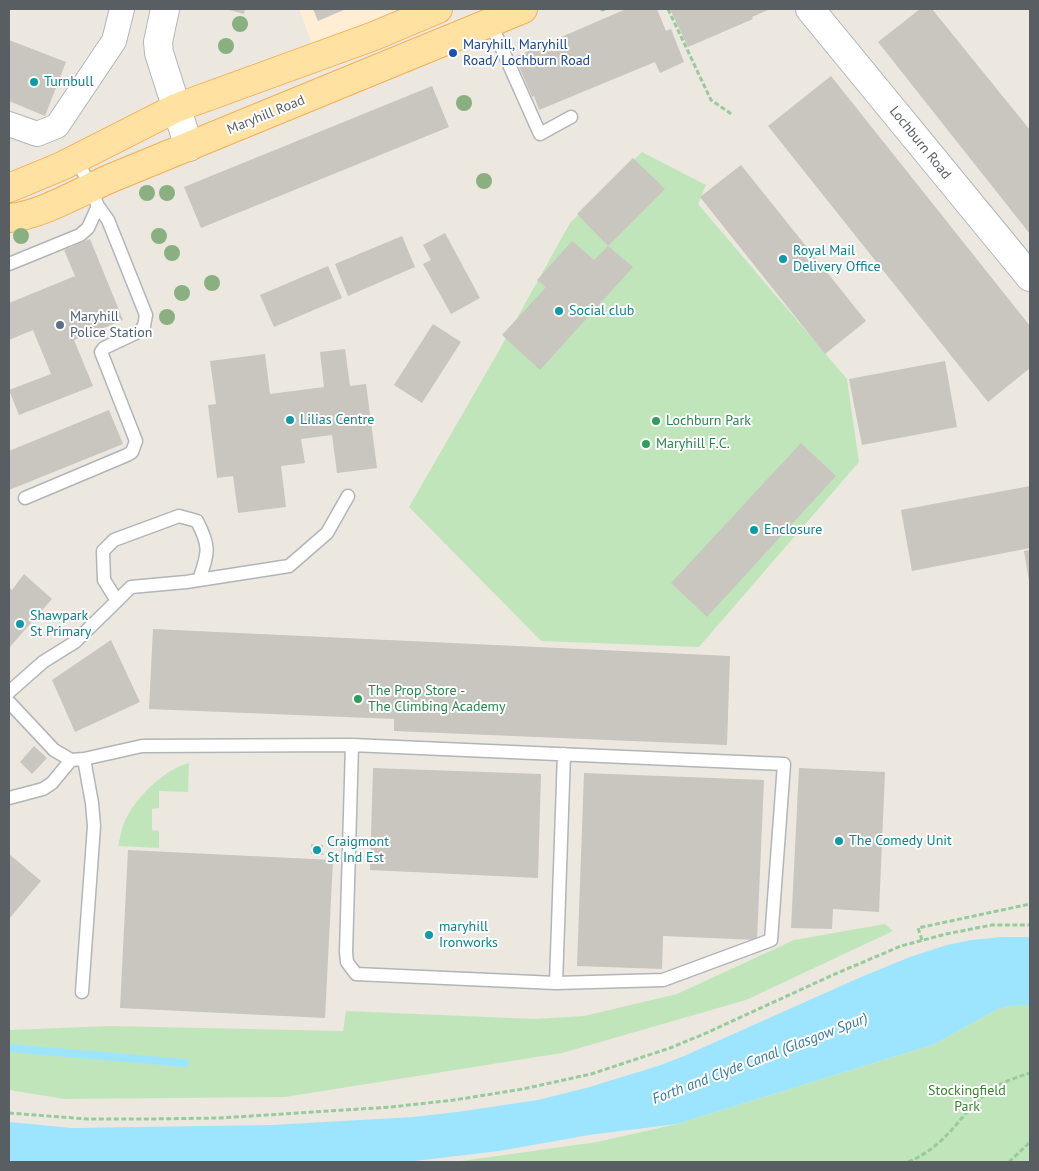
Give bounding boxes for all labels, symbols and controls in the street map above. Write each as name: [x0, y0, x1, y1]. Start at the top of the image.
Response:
place label: Maryhill, Maryhill Road/ Lochburn Road: [463, 37, 590, 70]
marker: Maryhill, Maryhill Road/ Lochburn Road: [447, 47, 459, 59]
place label: Turnbull: [44, 74, 94, 90]
marker: Turnbull: [28, 76, 40, 88]
street label: Maryhill Road: [225, 92, 307, 138]
street label: Lochburn Road: [886, 103, 954, 183]
place label: Royal Mail Delivery Office: [793, 243, 881, 276]
marker: Royal Mail Delivery Office: [777, 253, 789, 265]
place label: Social club: [569, 303, 634, 319]
marker: Social club: [553, 305, 565, 317]
place label: Maryhill Police Station: [70, 309, 152, 342]
marker: Maryhill Police Station: [54, 319, 66, 331]
place label: Lilias Centre: [300, 412, 374, 428]
place label: Lochburn Park: [666, 413, 751, 429]
marker: Lilias Centre: [284, 414, 296, 426]
marker: Lochburn Park: [650, 415, 662, 427]
place label: Maryhill F.C.: [656, 436, 730, 452]
marker: Maryhill F.C.: [640, 438, 652, 450]
place label: Enclosure: [764, 522, 822, 538]
marker: Enclosure: [748, 524, 760, 536]
place label: Shawpark St Primary: [30, 608, 91, 640]
marker: Shawpark St Primary: [14, 618, 26, 630]
place label: The Prop Store - The Climbing Academy: [368, 683, 506, 716]
marker: The Prop Store - The Climbing Academy: [352, 693, 364, 705]
place label: The Comedy Unit: [849, 833, 952, 849]
place label: Craigmont St Ind Est: [327, 834, 389, 866]
marker: The Comedy Unit: [833, 835, 845, 847]
marker: Craigmont St Ind Est: [311, 844, 323, 856]
place label: maryhill Ironworks: [439, 919, 498, 952]
marker: maryhill Ironworks: [423, 929, 435, 941]
water label: Forth and Clyde Canal (Glasgow Spur): [650, 1009, 870, 1109]
park label: Stockingfield Park: [928, 1083, 1006, 1116]

